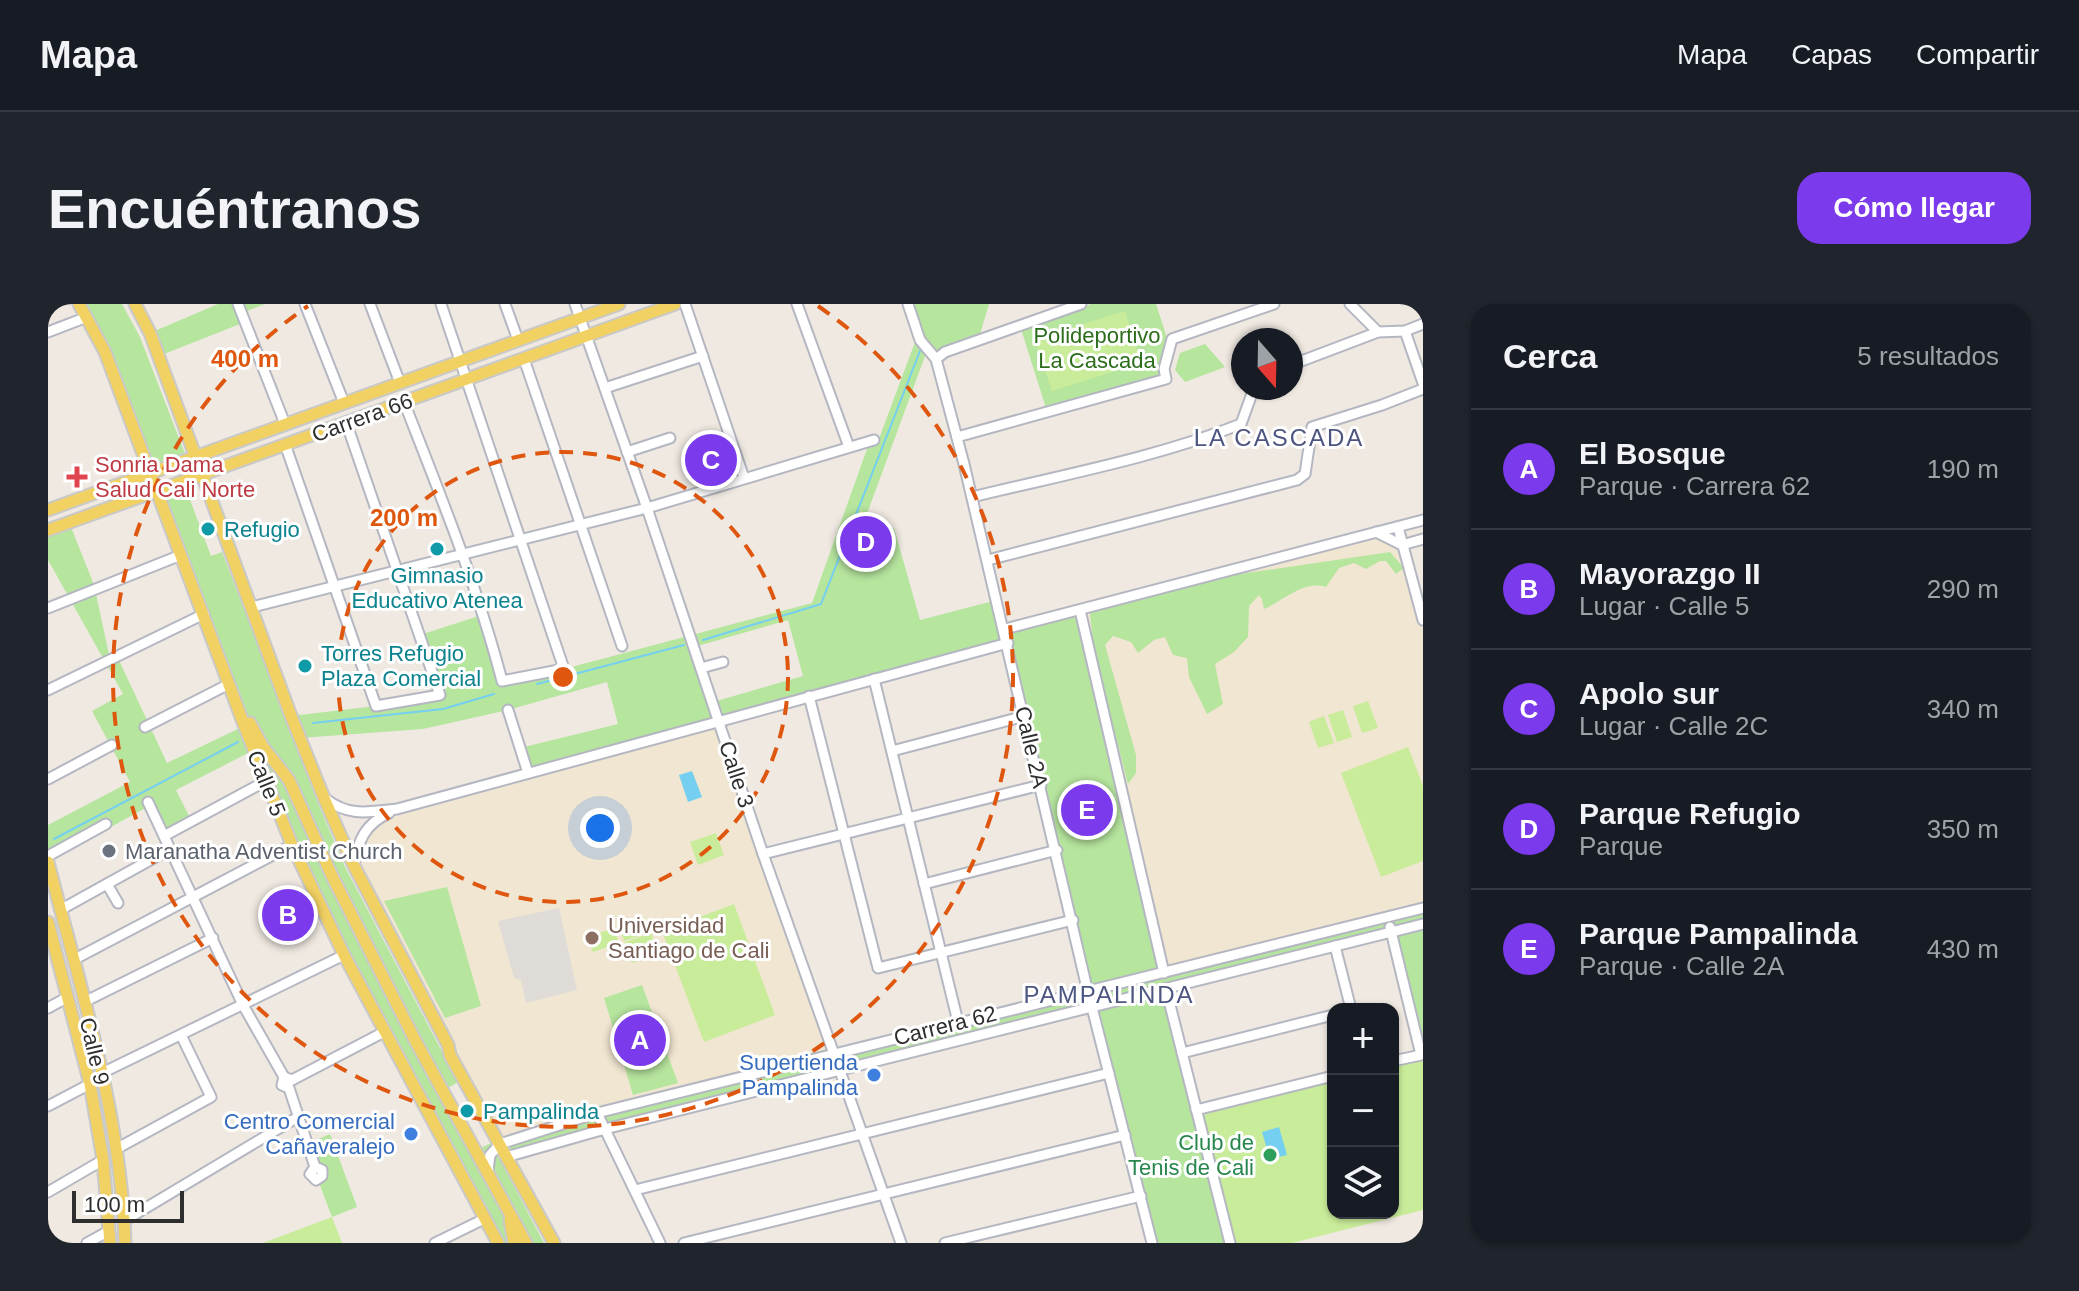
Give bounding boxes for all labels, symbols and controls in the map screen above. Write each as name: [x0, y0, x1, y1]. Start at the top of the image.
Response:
text: Mapa: [40, 34, 137, 76]
text: Mapa: [1677, 39, 1747, 70]
text: Capas: [1791, 39, 1872, 70]
text: Compartir: [1916, 39, 2039, 70]
button: Cómo llegar: [1797, 172, 2031, 244]
text: Encuéntranos: [48, 177, 421, 240]
park label: Polideportivo La Cascada: [1033, 323, 1161, 373]
north arrow: [1231, 328, 1303, 400]
text: Cerca: [1503, 337, 1598, 375]
text: 5 resultados: [1857, 341, 1999, 371]
text: 400 m: [211, 345, 279, 372]
street label: Carrera 66: [308, 388, 416, 447]
district label: LA CASCADA: [1194, 424, 1364, 451]
pin: C: [685, 430, 737, 490]
text: El Bosque: [1579, 437, 1726, 470]
place label: Sonria Dama Salud Cali Norte: [95, 452, 255, 502]
text: A: [1520, 454, 1538, 484]
text: 190 m: [1927, 454, 1999, 484]
marker: Sonria Dama Salud Cali Norte: [66, 466, 88, 488]
text: Parque · Carrera 62: [1579, 471, 1810, 501]
text: 200 m: [370, 504, 438, 531]
pin: D: [840, 512, 892, 572]
place label: Refugio: [224, 517, 300, 542]
marker: Refugio: [199, 520, 217, 538]
marker: Gimnasio Educativo Atenea: [428, 540, 446, 558]
text: Mayorazgo II: [1579, 557, 1761, 590]
place label: Gimnasio Educativo Atenea: [351, 563, 523, 613]
text: B: [1520, 574, 1538, 604]
text: 290 m: [1927, 574, 1999, 604]
text: Lugar · Calle 5: [1579, 591, 1750, 621]
place label: Torres Refugio Plaza Comercial: [321, 641, 481, 691]
marker: Torres Refugio Plaza Comercial: [296, 657, 314, 675]
centre of rings: [549, 663, 577, 691]
text: Apolo sur: [1579, 677, 1719, 710]
text: C: [1520, 694, 1538, 724]
text: 340 m: [1927, 694, 1999, 724]
street label: Calle 2A: [1010, 704, 1053, 791]
text: Lugar · Calle 2C: [1579, 711, 1768, 741]
street label: Calle 3: [714, 738, 759, 811]
street label: Calle 5: [242, 747, 291, 820]
pin: E: [1061, 780, 1113, 840]
text: Parque Refugio: [1579, 797, 1801, 830]
your location: [580, 808, 620, 848]
text: D: [1520, 814, 1538, 844]
text: 350 m: [1927, 814, 1999, 844]
text: Parque: [1579, 831, 1663, 861]
place label: Maranatha Adventist Church: [125, 839, 403, 864]
marker: Maranatha Adventist Church: [100, 842, 118, 860]
pin: B: [262, 885, 314, 945]
place label: Universidad Santiago de Cali: [608, 913, 769, 963]
text: Parque Pampalinda: [1579, 917, 1857, 950]
marker: Universidad Santiago de Cali: [583, 929, 601, 947]
text: E: [1520, 934, 1538, 964]
text: 430 m: [1927, 934, 1999, 964]
text: Parque · Calle 2A: [1579, 951, 1784, 981]
district label: PAMPALINDA: [1023, 981, 1195, 1008]
street label: Carrera 62: [891, 1001, 999, 1050]
map controls: [1327, 1003, 1399, 1219]
button: +: [1327, 1003, 1399, 1075]
pin: A: [614, 1010, 666, 1070]
street label: Calle 9: [75, 1015, 114, 1087]
place label: Supertienda Pampalinda: [739, 1050, 859, 1100]
marker: Supertienda Pampalinda: [865, 1066, 883, 1084]
button: −: [1327, 1075, 1399, 1147]
place label: Pampalinda: [483, 1099, 600, 1124]
marker: Pampalinda: [458, 1102, 476, 1120]
place label: Centro Comercial Cañaveralejo: [224, 1109, 395, 1159]
marker: Centro Comercial Cañaveralejo: [402, 1125, 420, 1143]
place label: Club de Tenis de Cali: [1128, 1130, 1254, 1180]
marker: Club de Tenis de Cali: [1261, 1146, 1279, 1164]
button: layers: [1327, 1147, 1399, 1219]
scale bar: [72, 1187, 184, 1223]
text: 100 m: [84, 1192, 145, 1217]

